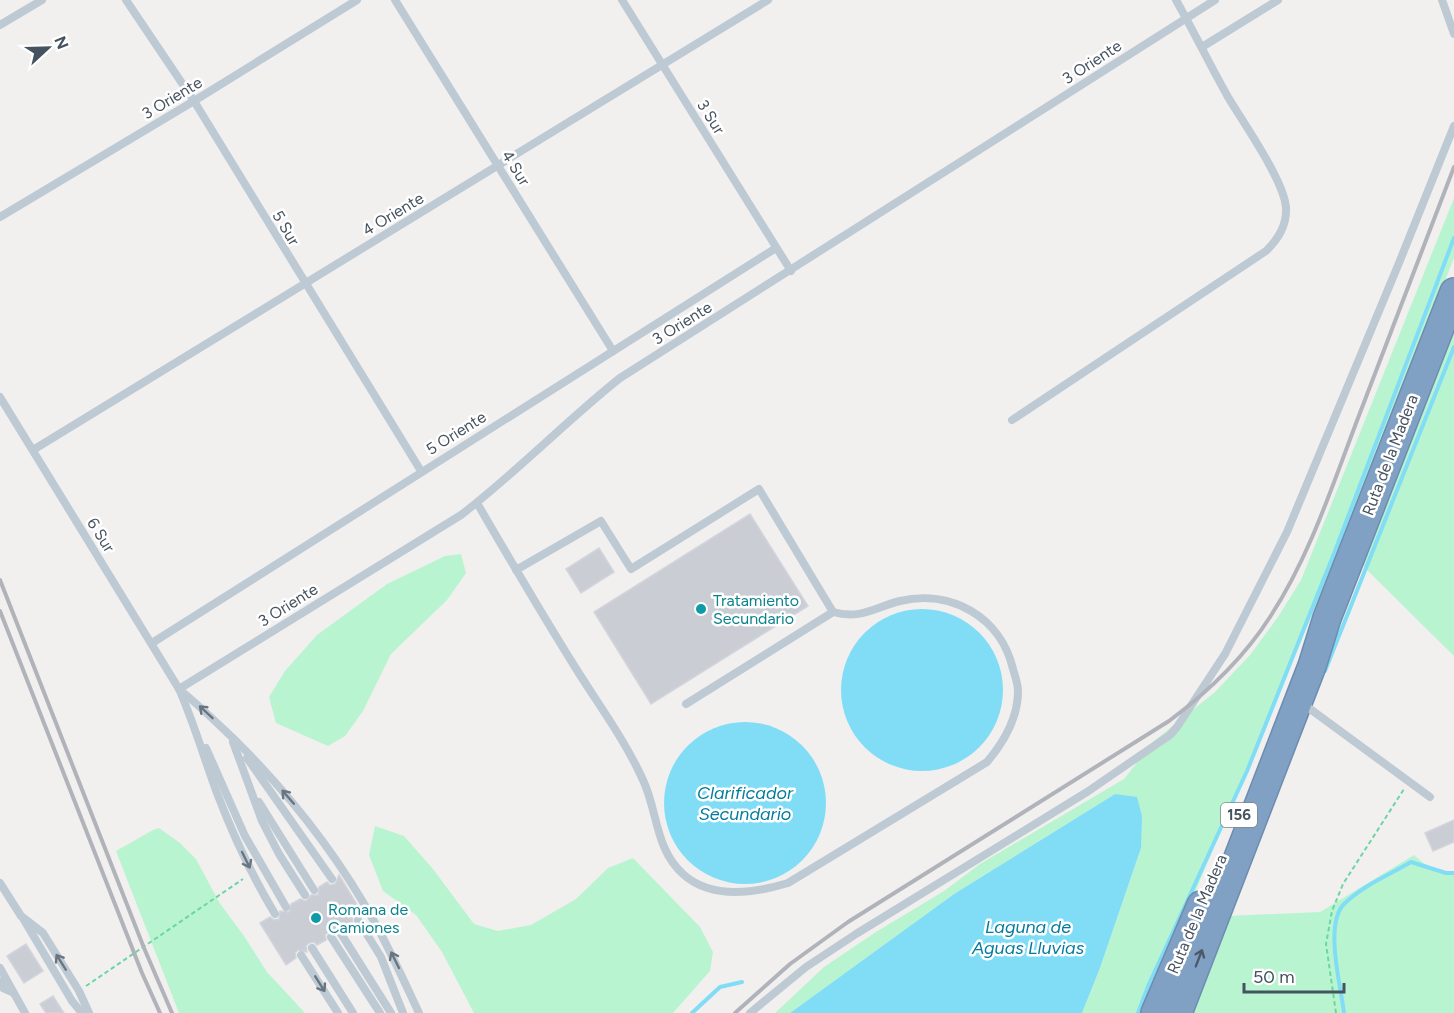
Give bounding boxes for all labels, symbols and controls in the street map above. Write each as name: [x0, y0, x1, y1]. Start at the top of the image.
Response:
north arrow: [18, 18, 78, 78]
text: N: [50, 33, 73, 52]
street label: 3 Oriente: [1059, 36, 1125, 88]
street label: 3 Oriente: [139, 73, 206, 123]
street label: 3 Sur: [693, 96, 729, 138]
street label: 4 Sur: [498, 147, 534, 190]
street label: 4 Oriente: [359, 188, 427, 240]
street label: 5 Sur: [268, 207, 304, 249]
street label: 3 Oriente: [649, 297, 715, 349]
street label: Ruta de la Madera: [1358, 392, 1422, 518]
street label: 5 Oriente: [423, 407, 490, 459]
street label: 6 Sur: [83, 514, 119, 556]
street label: 3 Oriente: [255, 579, 321, 631]
place label: Tratamiento Secundario: [713, 591, 799, 628]
marker: Tratamiento Secundario: [694, 602, 708, 616]
one-way arrow: [199, 705, 214, 719]
water label: Clarificador Secundario: [697, 782, 794, 825]
one-way arrow: [281, 790, 295, 805]
road number: 156: [1221, 803, 1257, 827]
one-way arrow: [241, 851, 253, 869]
street label: Ruta de la Madera: [1163, 851, 1231, 977]
place label: Romana de Camiones: [328, 900, 408, 937]
marker: Romana de Camiones: [309, 911, 323, 925]
water label: Laguna de Aguas Lluvias: [971, 916, 1085, 959]
one-way arrow: [1194, 950, 1205, 968]
one-way arrow: [388, 951, 400, 969]
one-way arrow: [54, 954, 66, 971]
scale bar: [1244, 956, 1344, 994]
text: 50 m: [1253, 966, 1295, 988]
one-way arrow: [314, 975, 326, 992]

